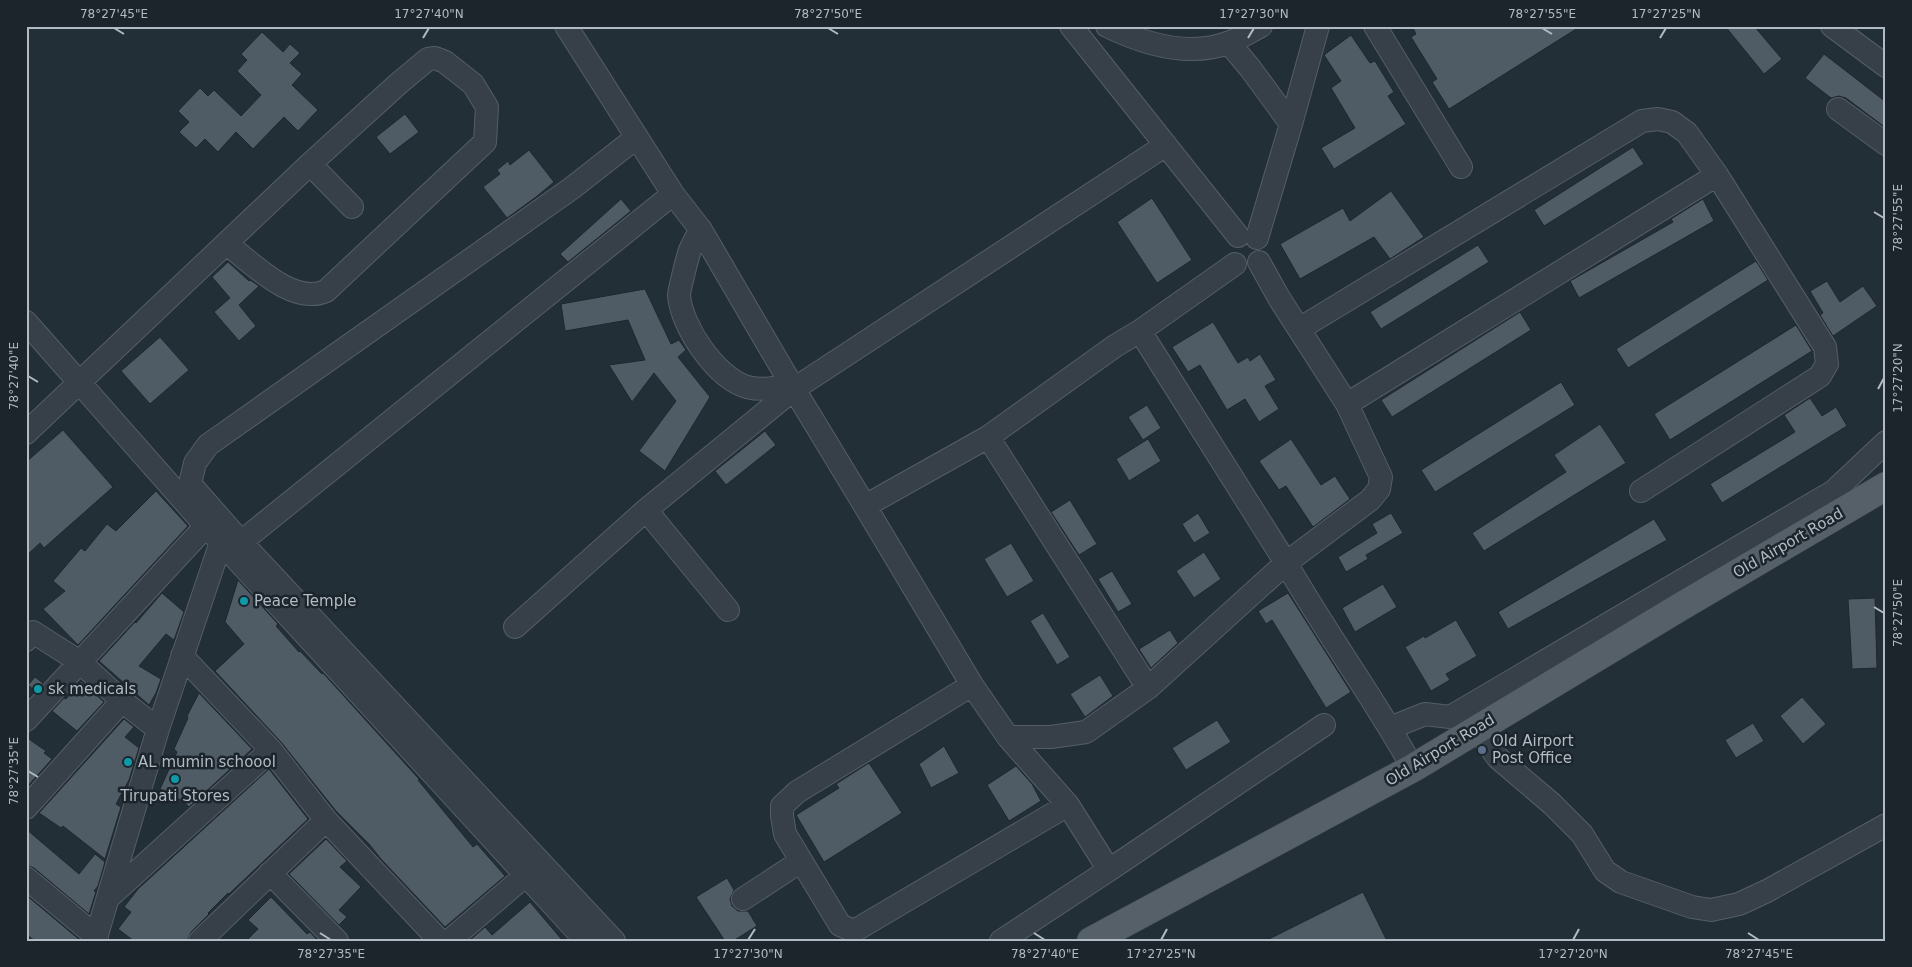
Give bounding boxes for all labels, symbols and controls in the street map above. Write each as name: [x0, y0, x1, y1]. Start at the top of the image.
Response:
text: 78°27'45"E: [80, 7, 148, 21]
text: 17°27'40"N: [394, 7, 464, 21]
text: 78°27'50"E: [794, 7, 862, 21]
text: 17°27'30"N: [1219, 7, 1289, 21]
text: 78°27'55"E: [1508, 7, 1576, 21]
text: 17°27'25"N: [1631, 7, 1701, 21]
text: 78°27'55"E: [1891, 184, 1905, 252]
text: 78°27'40"E: [7, 342, 21, 410]
text: 17°27'20"N: [1891, 343, 1905, 413]
street label: Old Airport Road: [1730, 504, 1846, 582]
text: 78°27'50"E: [1891, 579, 1905, 647]
place label: Peace Temple: [254, 592, 357, 610]
marker: Peace Temple: [238, 595, 250, 607]
place label: sk medicals: [48, 680, 136, 698]
marker: sk medicals: [32, 683, 44, 695]
street label: Old Airport Road: [1382, 710, 1498, 790]
place label: Old Airport Post Office: [1492, 732, 1574, 767]
text: 78°27'35"E: [7, 737, 21, 805]
marker: Old Airport Post Office: [1476, 744, 1488, 756]
place label: AL mumin schoool: [138, 753, 276, 771]
marker: AL mumin schoool: [122, 756, 134, 768]
marker: Tirupati Stores: [169, 773, 181, 785]
place label: Tirupati Stores: [119, 787, 230, 805]
text: 78°27'35"E: [297, 947, 365, 961]
text: 17°27'30"N: [713, 947, 783, 961]
text: 78°27'40"E: [1011, 947, 1079, 961]
text: 17°27'25"N: [1126, 947, 1196, 961]
text: 17°27'20"N: [1538, 947, 1608, 961]
text: 78°27'45"E: [1725, 947, 1793, 961]

